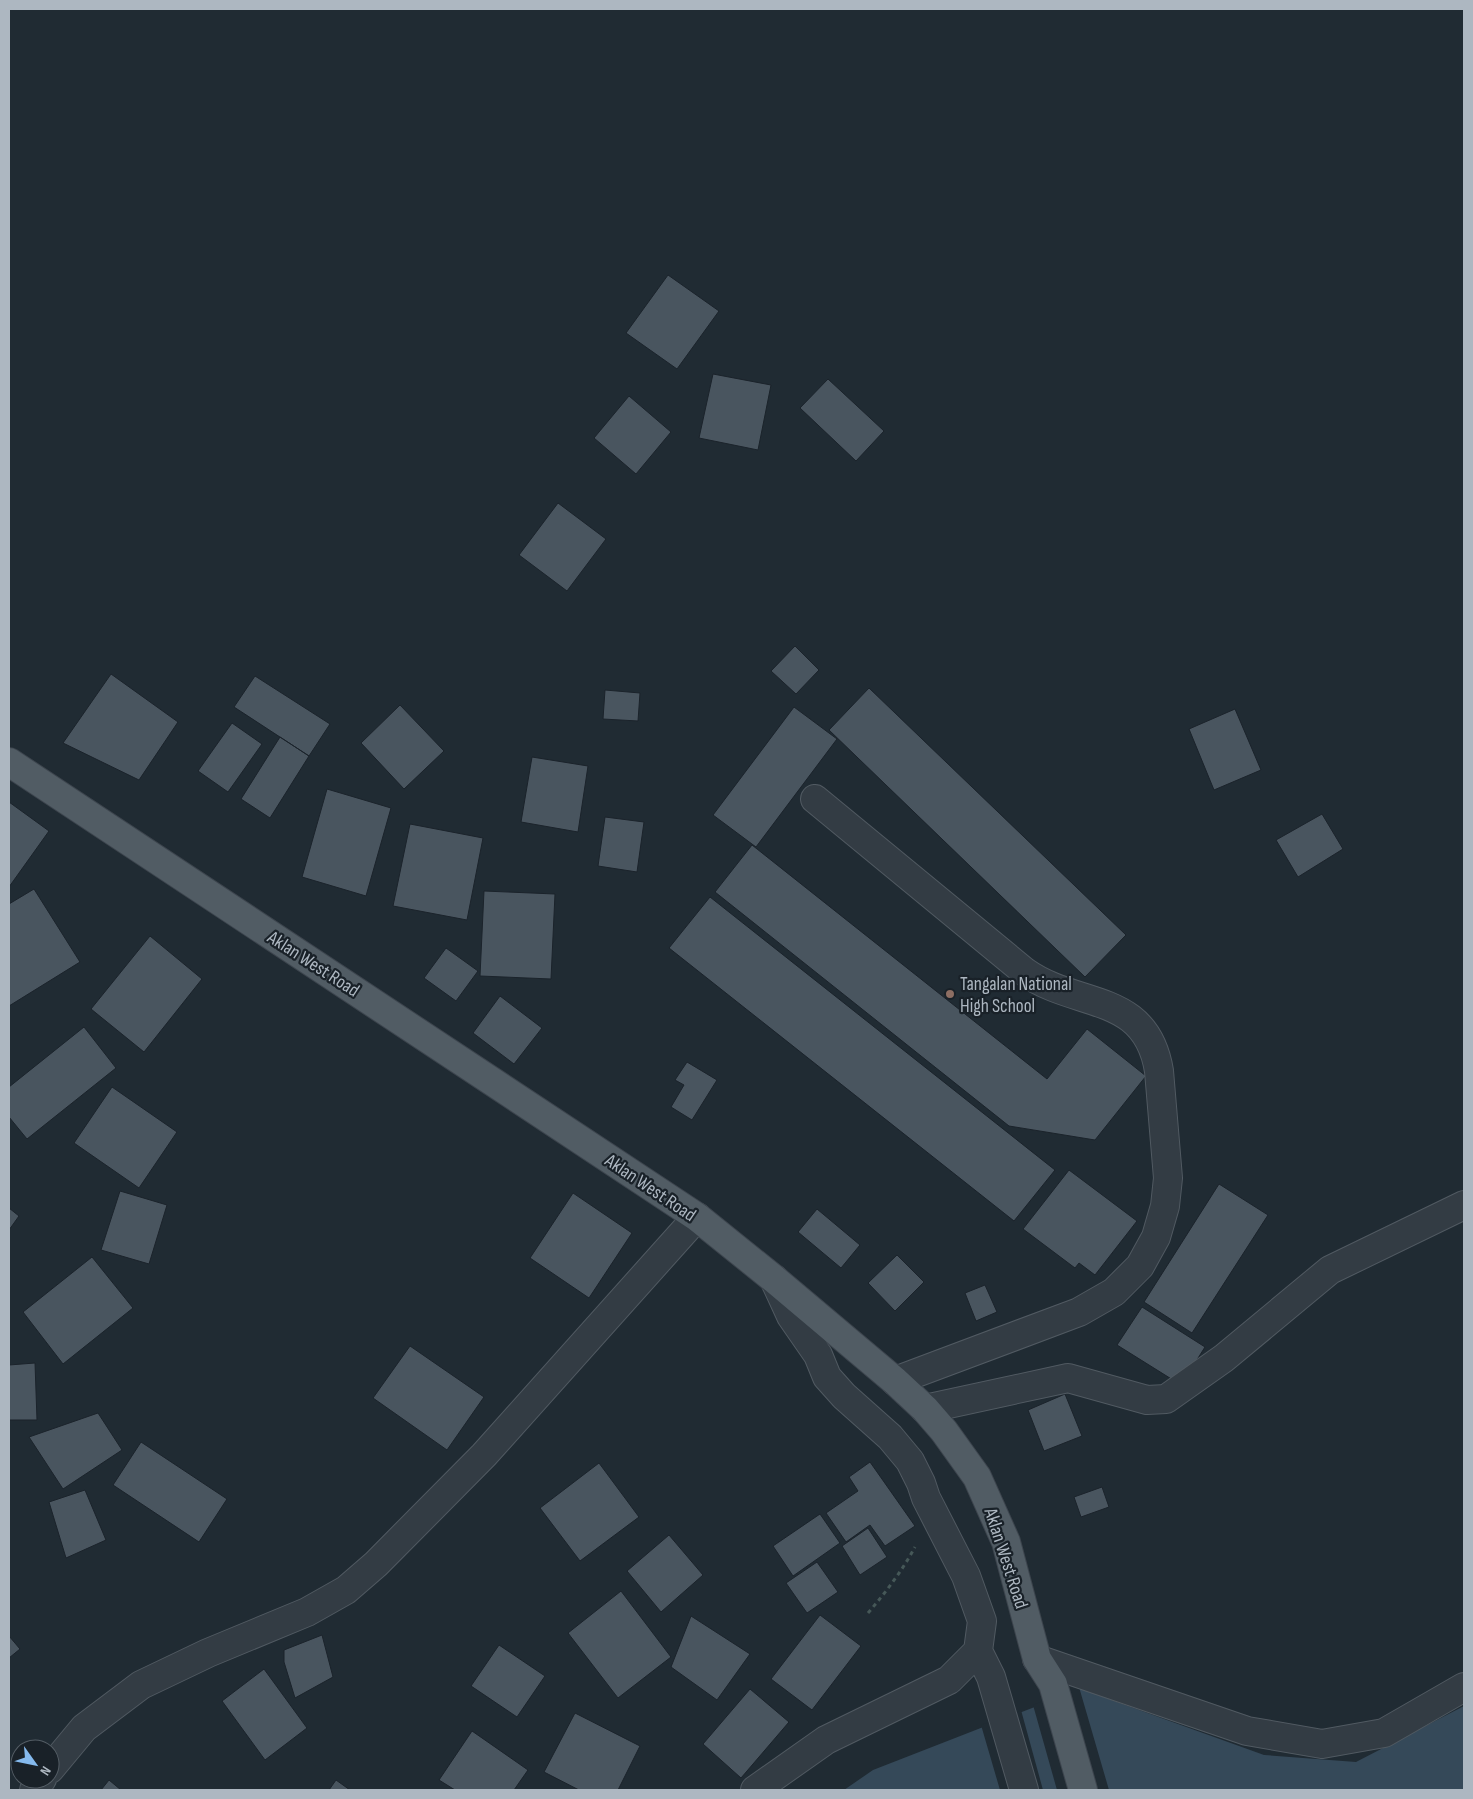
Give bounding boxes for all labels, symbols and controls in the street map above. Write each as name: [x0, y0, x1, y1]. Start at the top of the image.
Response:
street label: Aklan West Road: [262, 926, 363, 1002]
place label: Tangalan National High School: [960, 973, 1072, 1018]
marker: Tangalan National High School: [944, 988, 956, 1000]
street label: Aklan West Road: [600, 1149, 700, 1227]
street label: Aklan West Road: [978, 1504, 1033, 1612]
north arrow: [10, 1739, 60, 1789]
text: N: [36, 1763, 55, 1779]

